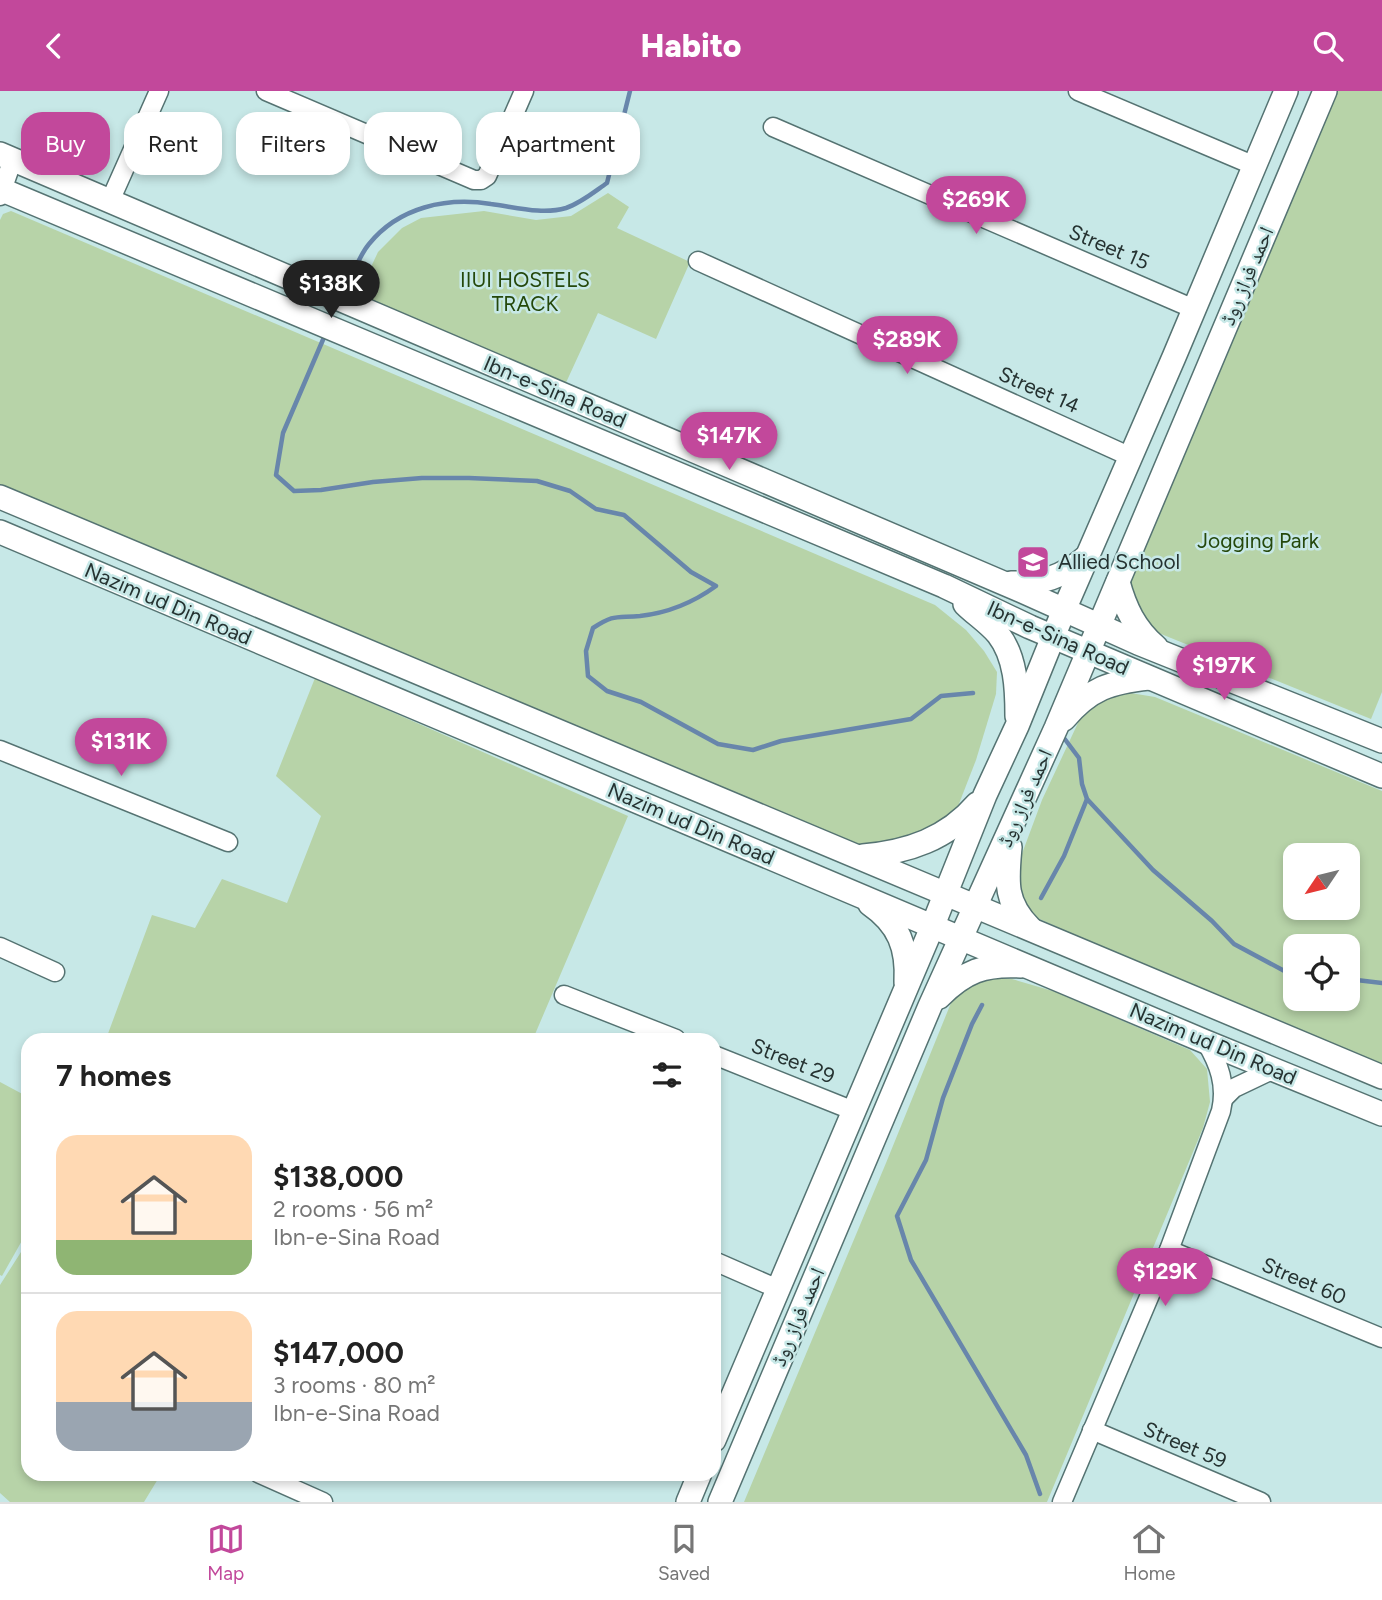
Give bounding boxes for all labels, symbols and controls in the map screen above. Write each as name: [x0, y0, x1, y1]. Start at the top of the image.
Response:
icon: back: [35, 27, 73, 65]
text: Habito: [641, 27, 741, 65]
icon: search: [1309, 27, 1347, 65]
chip: Buy: [21, 112, 110, 175]
chip: Rent: [124, 112, 222, 175]
chip: Filters: [236, 112, 350, 175]
chip: New: [364, 112, 462, 175]
chip: Apartment: [476, 112, 640, 175]
pin: $269K: [927, 177, 1025, 236]
text: $269K: [942, 185, 1010, 213]
street label: Street 15: [1065, 218, 1153, 275]
street label: احمد فراز روڈ: [1215, 223, 1278, 329]
pin: $138K: [282, 261, 380, 320]
park label: IIUI HOSTELS TRACK: [460, 267, 590, 316]
text: $138K: [299, 269, 363, 297]
pin: $289K: [858, 317, 956, 376]
text: $289K: [873, 325, 941, 353]
street label: Ibn-e-Sina Road: [480, 350, 630, 433]
street label: Street 14: [995, 361, 1083, 418]
pin: $147K: [680, 413, 778, 472]
text: $147K: [696, 421, 762, 449]
park label: Jogging Park: [1197, 528, 1320, 553]
school or university icon: Allied School: [1014, 543, 1052, 581]
place label: Allied School: [1058, 549, 1180, 574]
street label: Nazim ud Din Road: [81, 557, 255, 650]
street label: Ibn-e-Sina Road: [983, 595, 1133, 680]
pin: $197K: [1175, 643, 1273, 702]
text: $197K: [1192, 651, 1256, 679]
pin: $131K: [72, 719, 170, 778]
text: $131K: [91, 727, 151, 755]
street label: احمد فراز روڈ: [992, 745, 1057, 851]
street label: Nazim ud Din Road: [604, 777, 778, 870]
north arrow: [1283, 843, 1360, 921]
map controls: [1283, 843, 1360, 1011]
button: locate: [1283, 934, 1360, 1011]
street label: Nazim ud Din Road: [1126, 997, 1300, 1090]
street label: Street 29: [748, 1033, 838, 1089]
icon: filters: [648, 1056, 686, 1094]
text: 7 homes: [56, 1057, 171, 1094]
text: $138,000: [273, 1158, 403, 1195]
icon: home: [112, 1163, 196, 1247]
text: 2 rooms · 56 m²: [273, 1195, 433, 1223]
text: Ibn-e-Sina Road: [273, 1223, 440, 1251]
pin: $129K: [1116, 1249, 1214, 1308]
street label: Street 60: [1258, 1252, 1350, 1310]
text: $129K: [1133, 1257, 1197, 1285]
street label: احمد فراز روڈ: [766, 1264, 829, 1370]
text: $147,000: [273, 1334, 404, 1371]
icon: home: [112, 1339, 196, 1423]
text: 3 rooms · 80 m²: [273, 1371, 436, 1399]
text: Ibn-e-Sina Road: [273, 1399, 440, 1427]
street label: Street 59: [1140, 1416, 1231, 1473]
tab: Map: [207, 1520, 245, 1585]
tab: Saved: [658, 1520, 710, 1585]
tab: Home: [1124, 1520, 1175, 1585]

